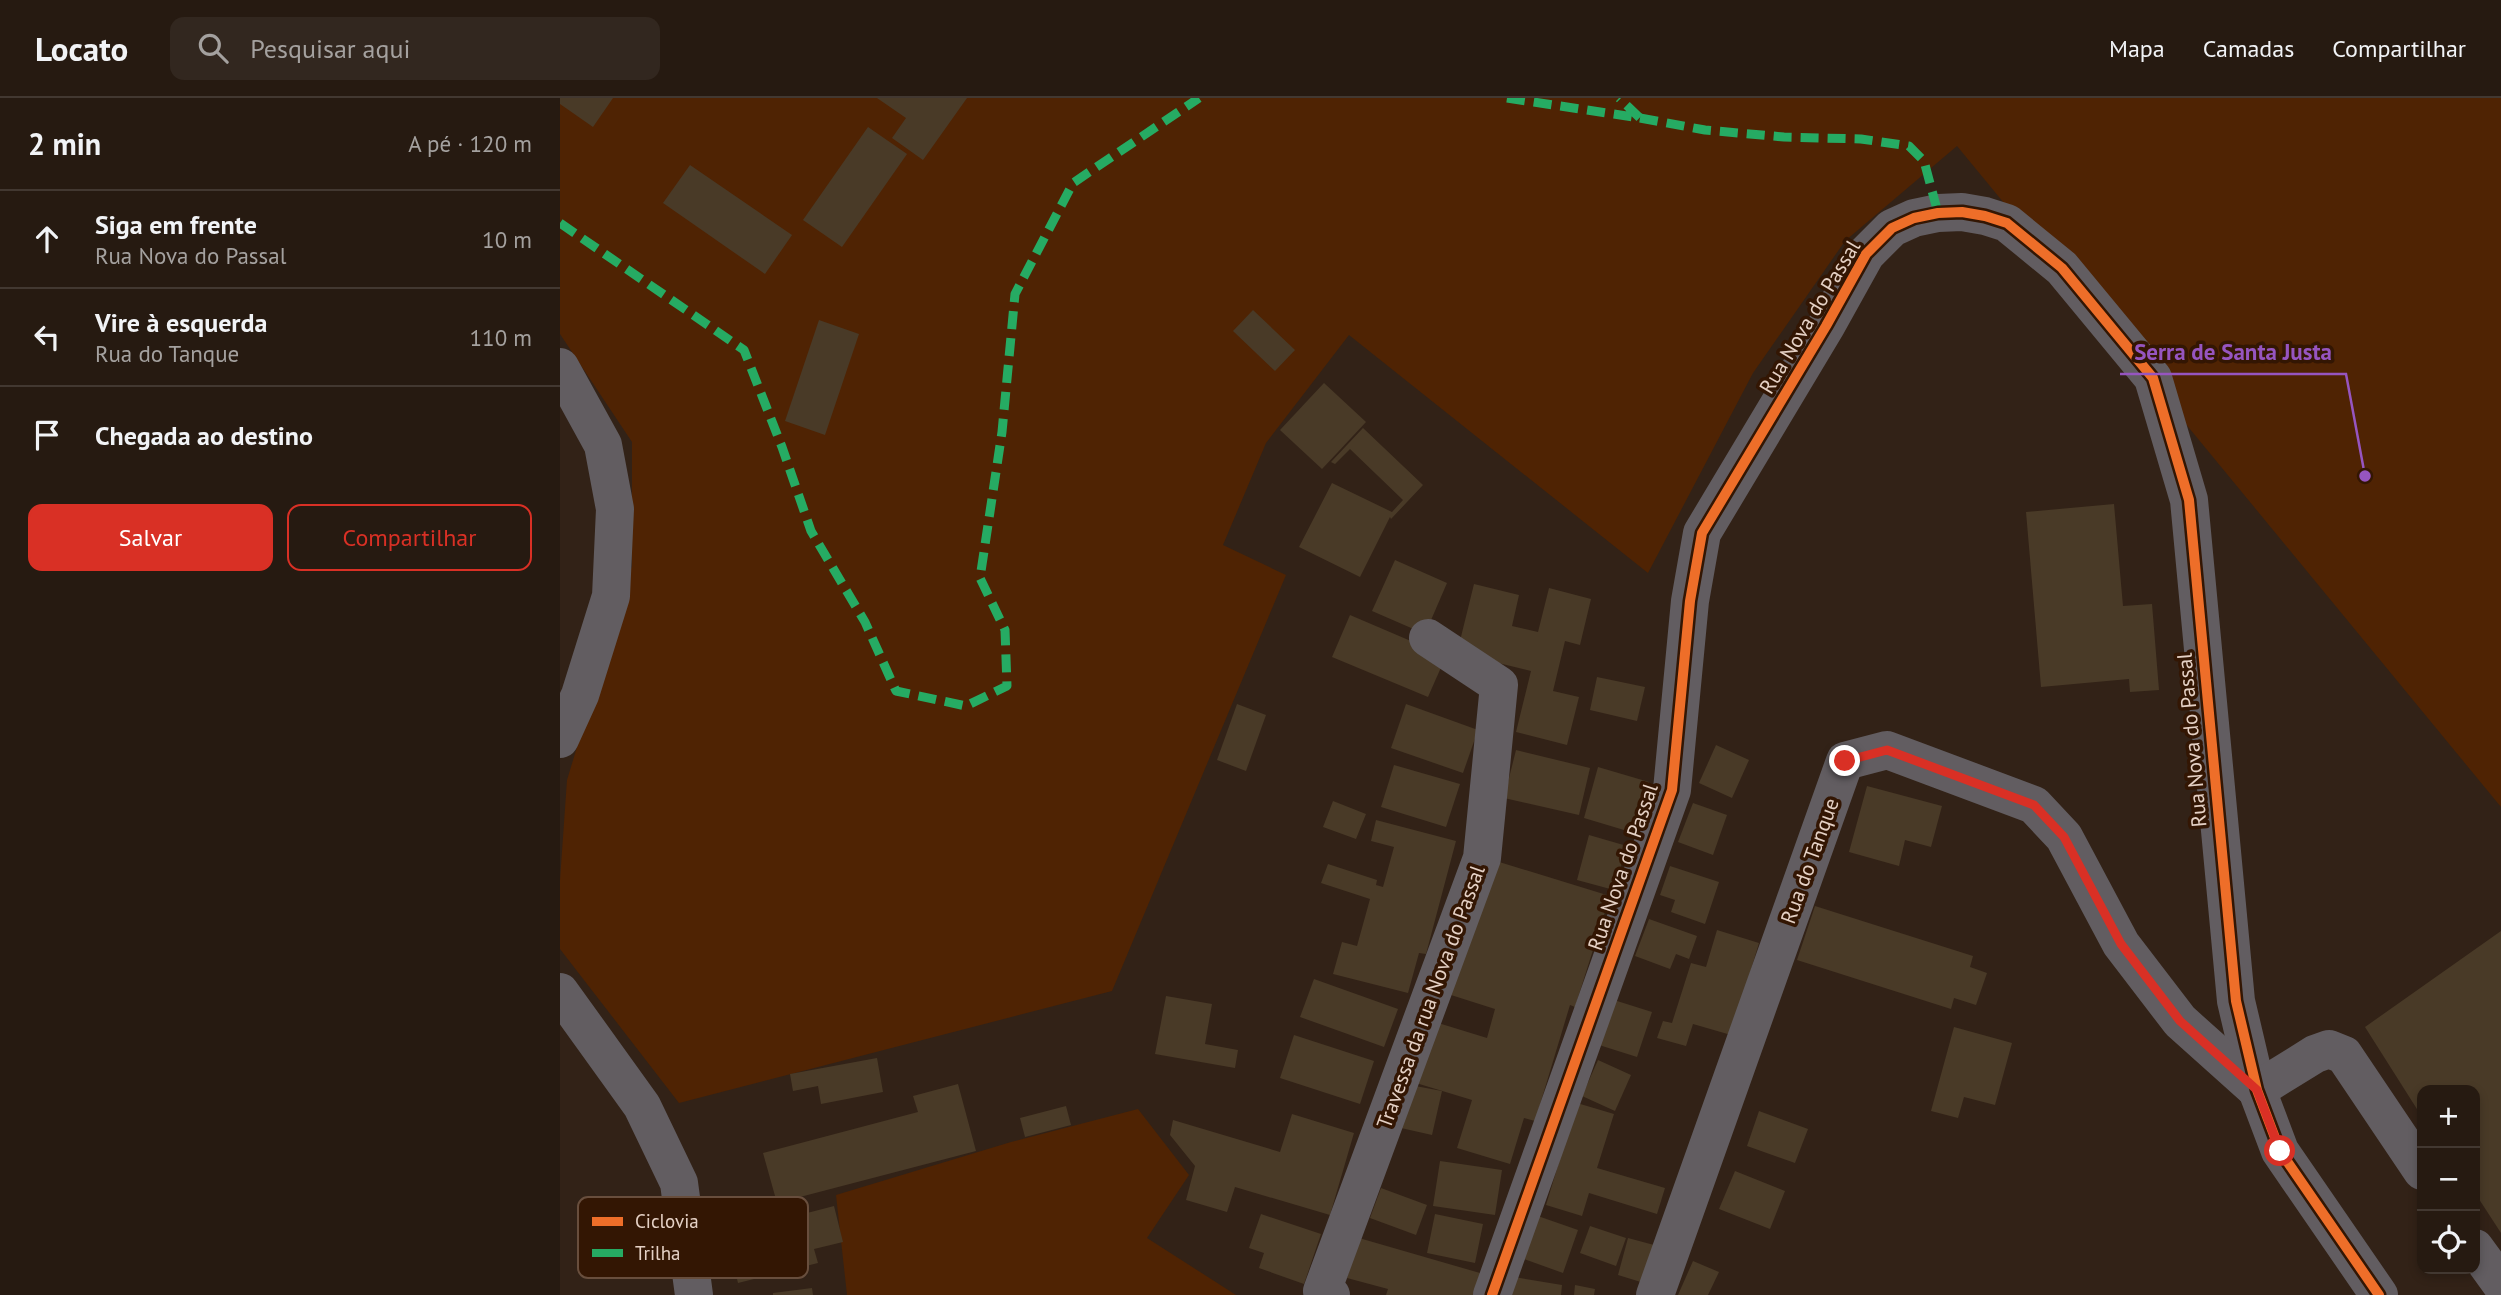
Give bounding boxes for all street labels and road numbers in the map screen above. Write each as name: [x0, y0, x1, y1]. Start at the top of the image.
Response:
street label: Rua Nova do Passal: [1753, 235, 1866, 399]
street label: Rua Nova do Passal: [2170, 652, 2213, 828]
street label: Rua Nova do Passal: [1581, 780, 1664, 954]
street label: Rua do Tanque: [1774, 794, 1845, 927]
street label: Travessa da rua Nova do Passal: [1370, 862, 1491, 1132]

